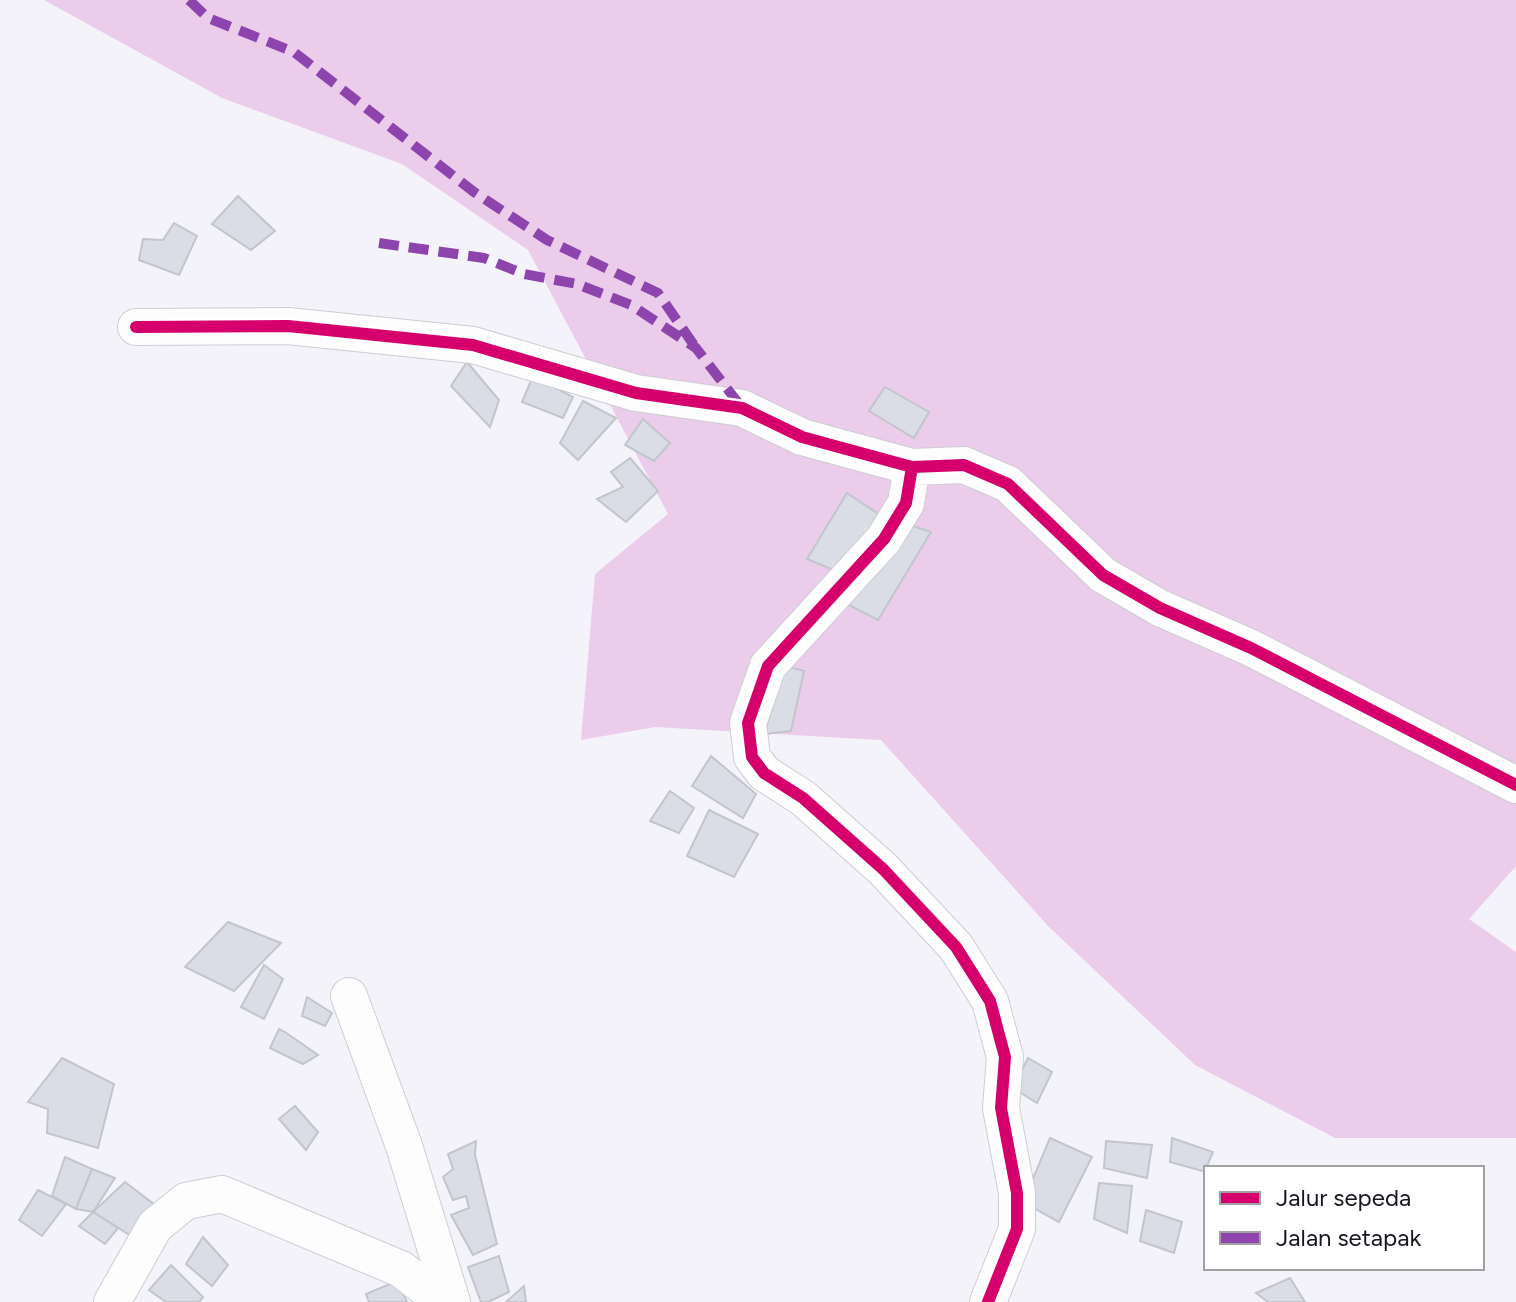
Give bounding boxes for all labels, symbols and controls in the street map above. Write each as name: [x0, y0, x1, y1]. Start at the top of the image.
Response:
legend: [1204, 1166, 1484, 1270]
text: Jalur sepeda: [1276, 1183, 1411, 1212]
text: Jalan setapak: [1276, 1223, 1421, 1252]

